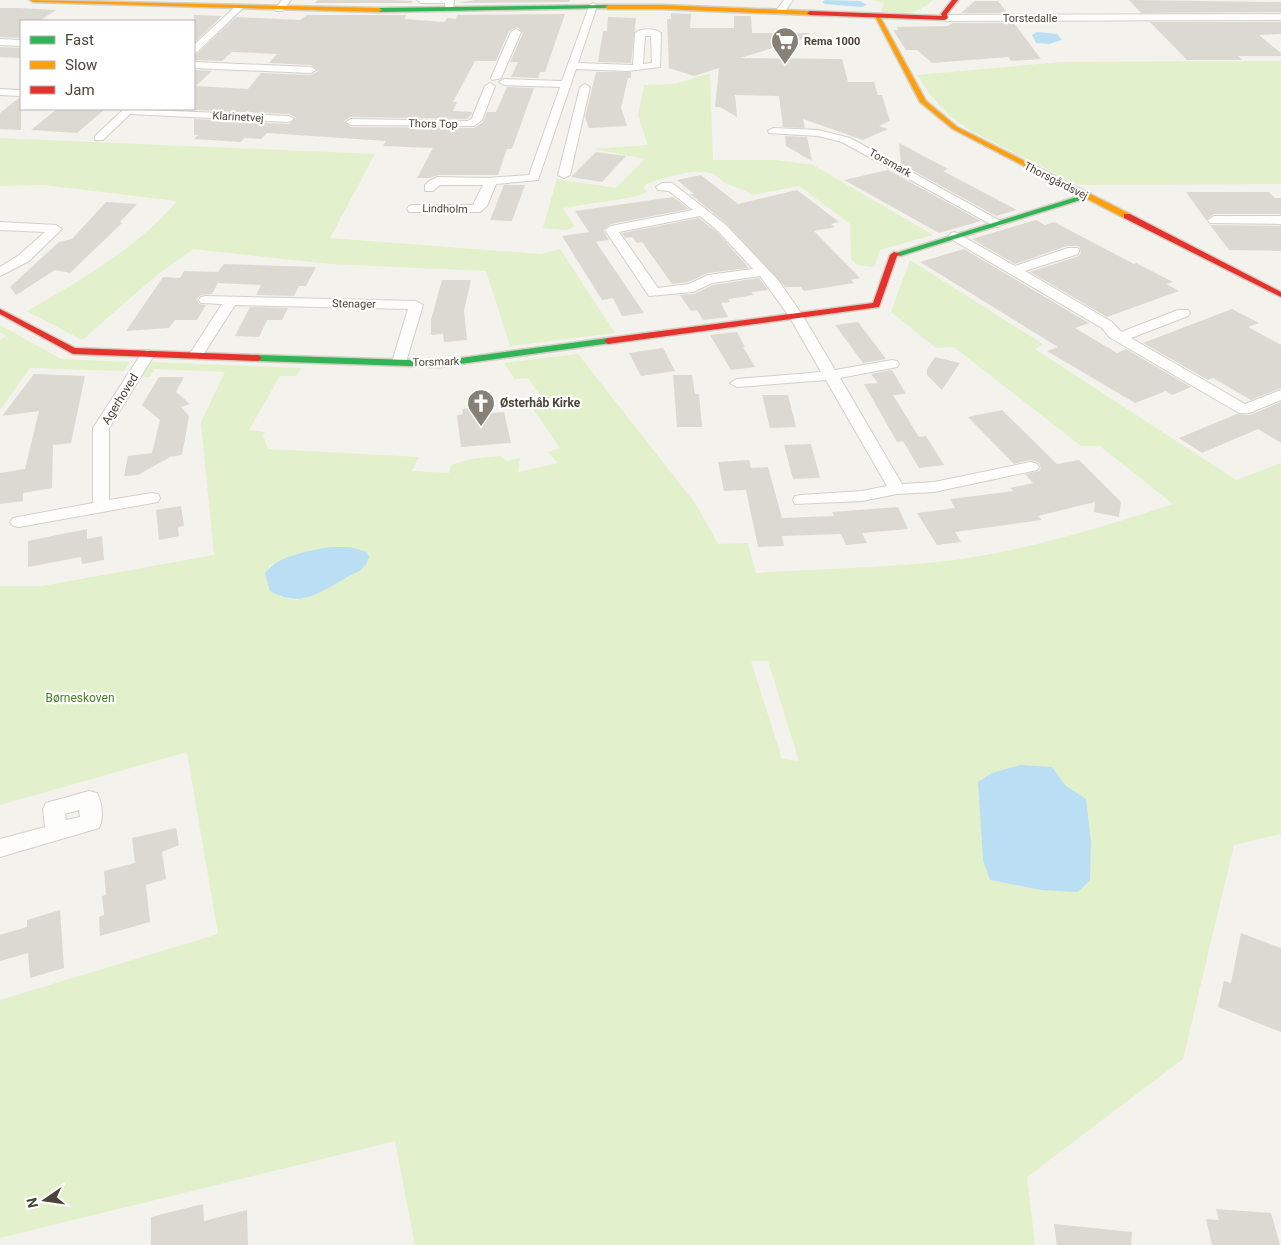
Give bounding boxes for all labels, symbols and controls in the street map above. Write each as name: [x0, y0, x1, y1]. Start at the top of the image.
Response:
street label: Torstedalle: [1003, 12, 1057, 25]
legend: [20, 20, 195, 110]
supermarket icon: Rema 1000: [770, 26, 800, 65]
text: Fast: [65, 31, 94, 49]
place label: Rema 1000: [804, 35, 860, 48]
text: Slow: [65, 56, 97, 74]
text: Jam: [65, 81, 95, 99]
street label: Klarinetvej: [212, 109, 264, 125]
street label: Thors Top: [408, 117, 458, 131]
street label: Torsmark: [866, 146, 914, 180]
street label: Thorsgårdsvej: [1022, 159, 1090, 203]
street label: Lindholm: [422, 202, 468, 216]
street label: Stenager: [332, 297, 376, 311]
street label: Torsmark: [412, 355, 460, 369]
street label: Agerhoved: [99, 371, 141, 427]
church icon: Østerhåb Kirke: [466, 388, 496, 427]
place label: Østerhåb Kirke: [500, 396, 581, 410]
park label: Børneskoven: [45, 691, 115, 705]
north arrow: [20, 1175, 70, 1225]
text: N: [23, 1196, 41, 1210]

